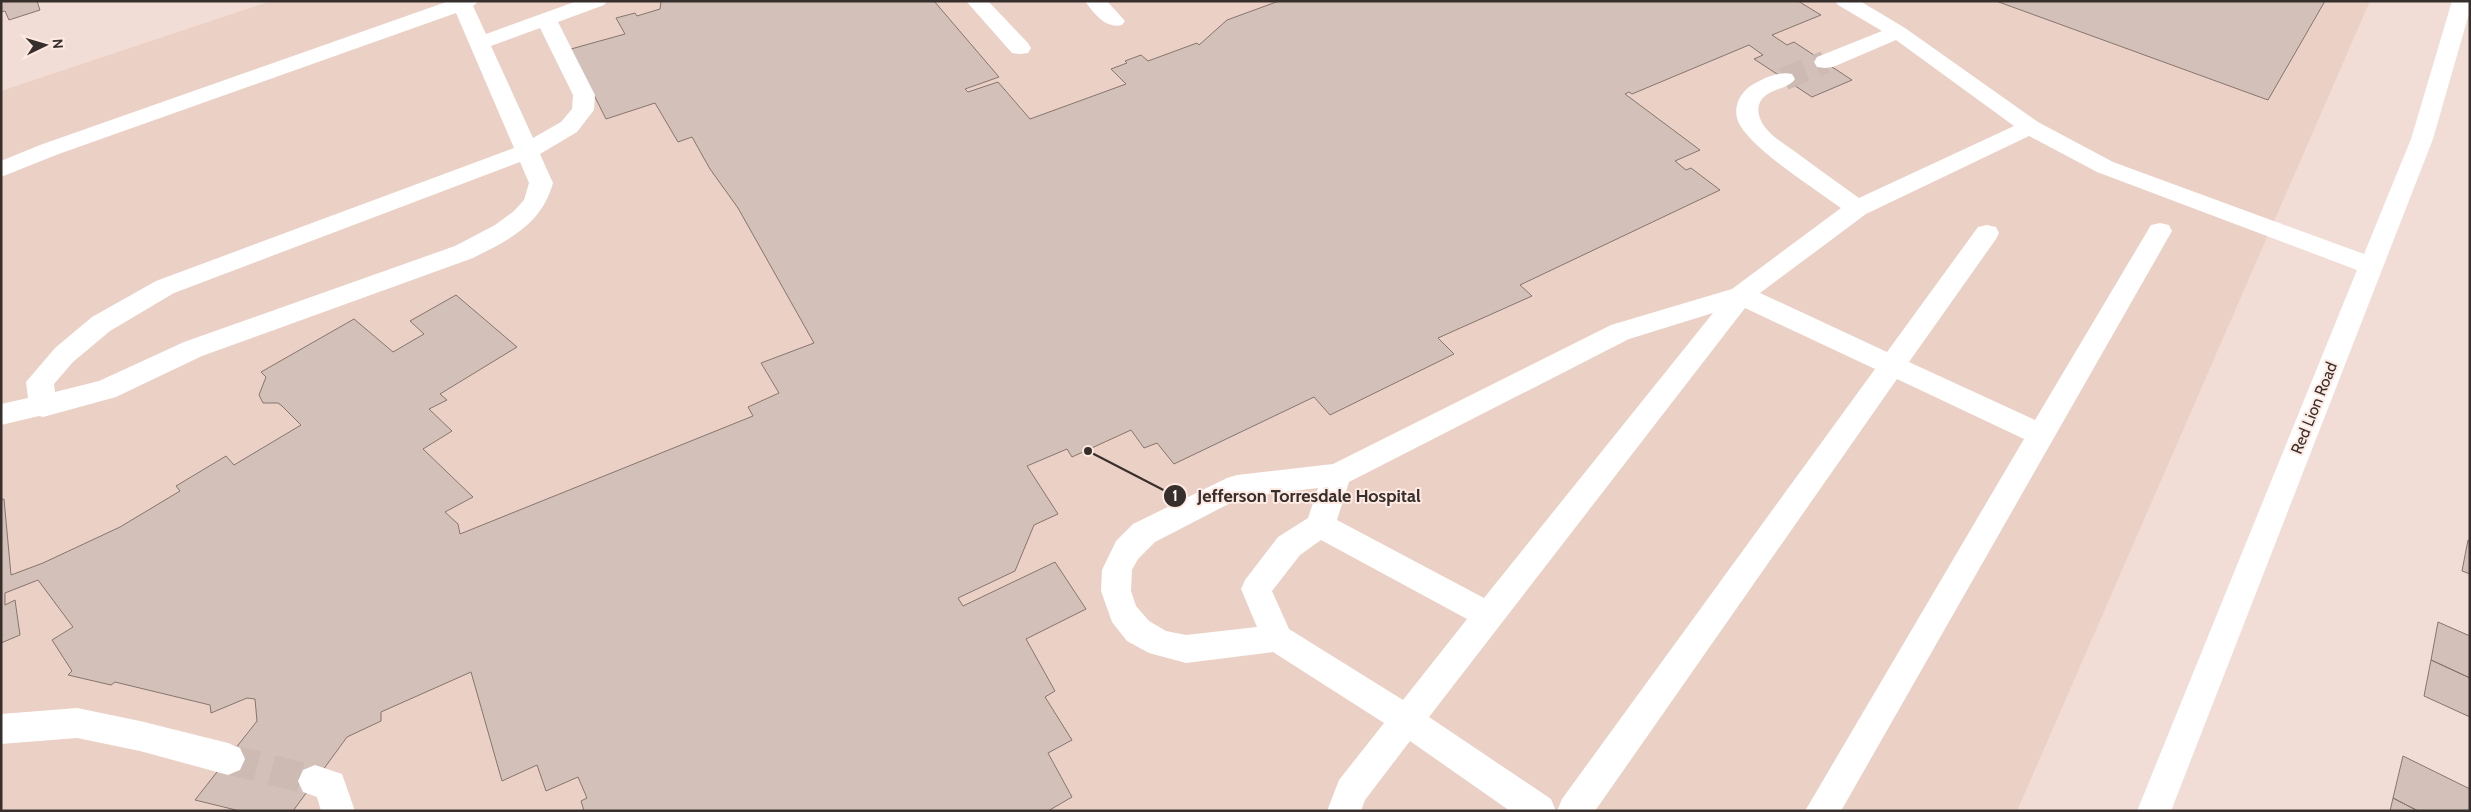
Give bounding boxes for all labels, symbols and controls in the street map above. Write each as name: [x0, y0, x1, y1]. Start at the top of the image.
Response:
north arrow: [20, 20, 70, 70]
text: N: [49, 38, 67, 50]
street label: Red Lion Road: [2287, 359, 2341, 457]
callout: Jefferson Torresdale Hospital: [1162, 480, 1431, 513]
text: Jefferson Torresdale Hospital: [1196, 485, 1421, 507]
text: 1: [1172, 487, 1178, 505]

